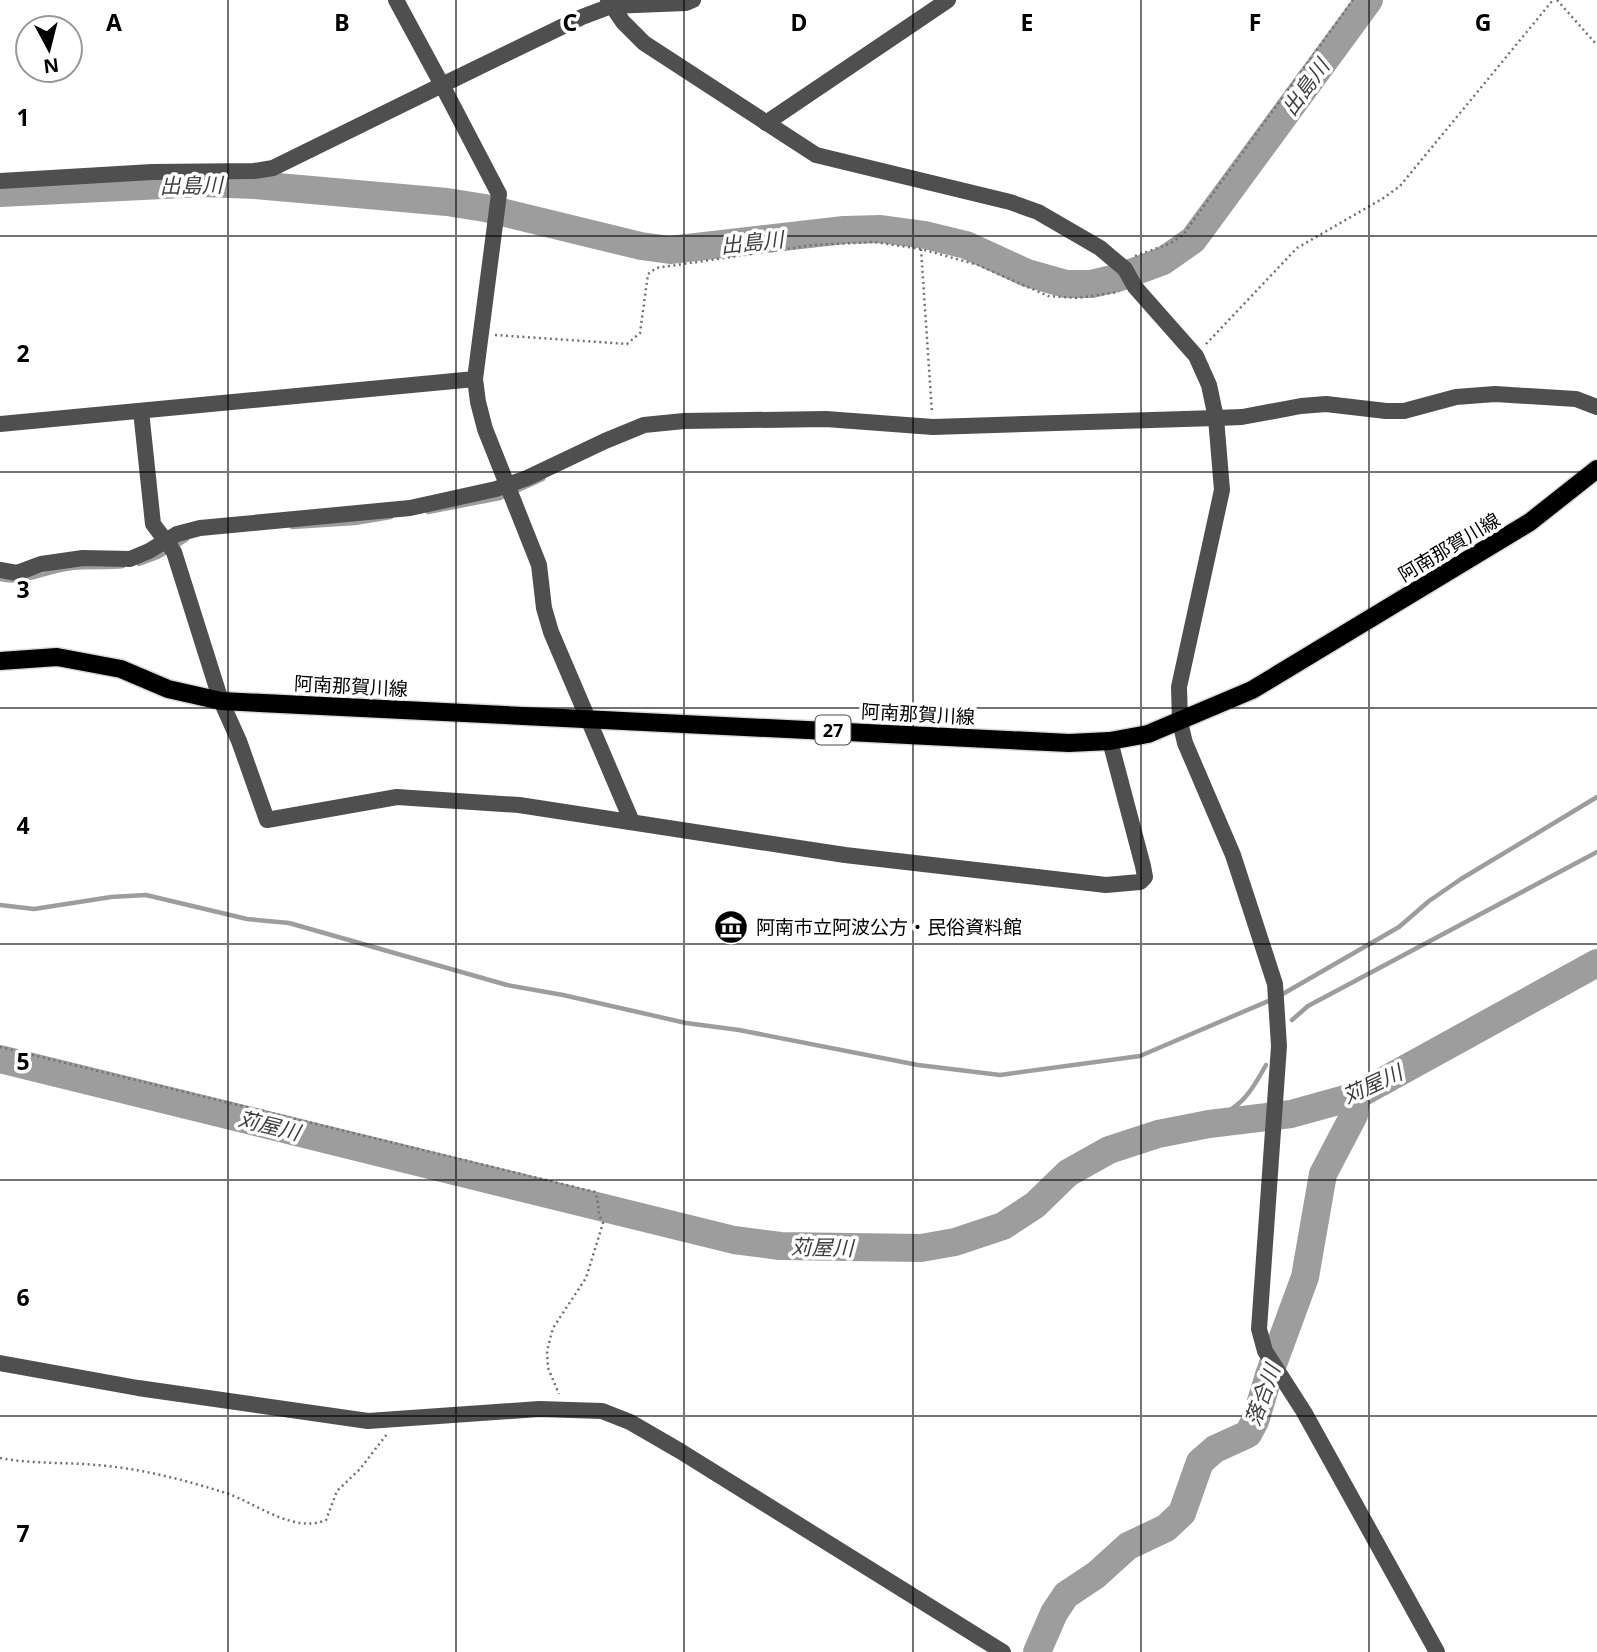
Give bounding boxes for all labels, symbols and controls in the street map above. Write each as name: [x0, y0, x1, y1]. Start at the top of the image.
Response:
text: A: [106, 6, 122, 38]
text: B: [334, 6, 350, 38]
text: C: [563, 6, 578, 38]
text: D: [791, 6, 807, 38]
text: E: [1021, 6, 1033, 38]
text: F: [1249, 6, 1261, 38]
text: G: [1475, 6, 1491, 38]
north arrow: [14, 14, 84, 84]
text: N: [42, 52, 60, 80]
water label: 出島川: [1275, 52, 1336, 121]
text: 1: [16, 101, 30, 133]
water label: 出島川: [159, 170, 225, 200]
water label: 出島川: [719, 225, 787, 259]
text: 2: [16, 337, 30, 369]
street label: 阿南那賀川線: [1393, 506, 1505, 588]
text: 3: [16, 573, 30, 605]
street label: 阿南那賀川線: [293, 670, 409, 702]
street label: 阿南那賀川線: [860, 698, 976, 730]
road number: 27: [816, 716, 850, 744]
text: 4: [16, 809, 30, 841]
museum icon: 阿南市立阿波公方・民俗資料館: [712, 908, 750, 946]
place label: 阿南市立阿波公方・民俗資料館: [756, 914, 1022, 940]
text: 5: [16, 1045, 30, 1077]
water label: 苅屋川: [1338, 1057, 1408, 1110]
water label: 苅屋川: [235, 1104, 305, 1147]
water label: 苅屋川: [790, 1232, 856, 1262]
text: 6: [16, 1281, 30, 1313]
water label: 落合川: [1238, 1359, 1287, 1429]
text: 7: [16, 1517, 30, 1549]

